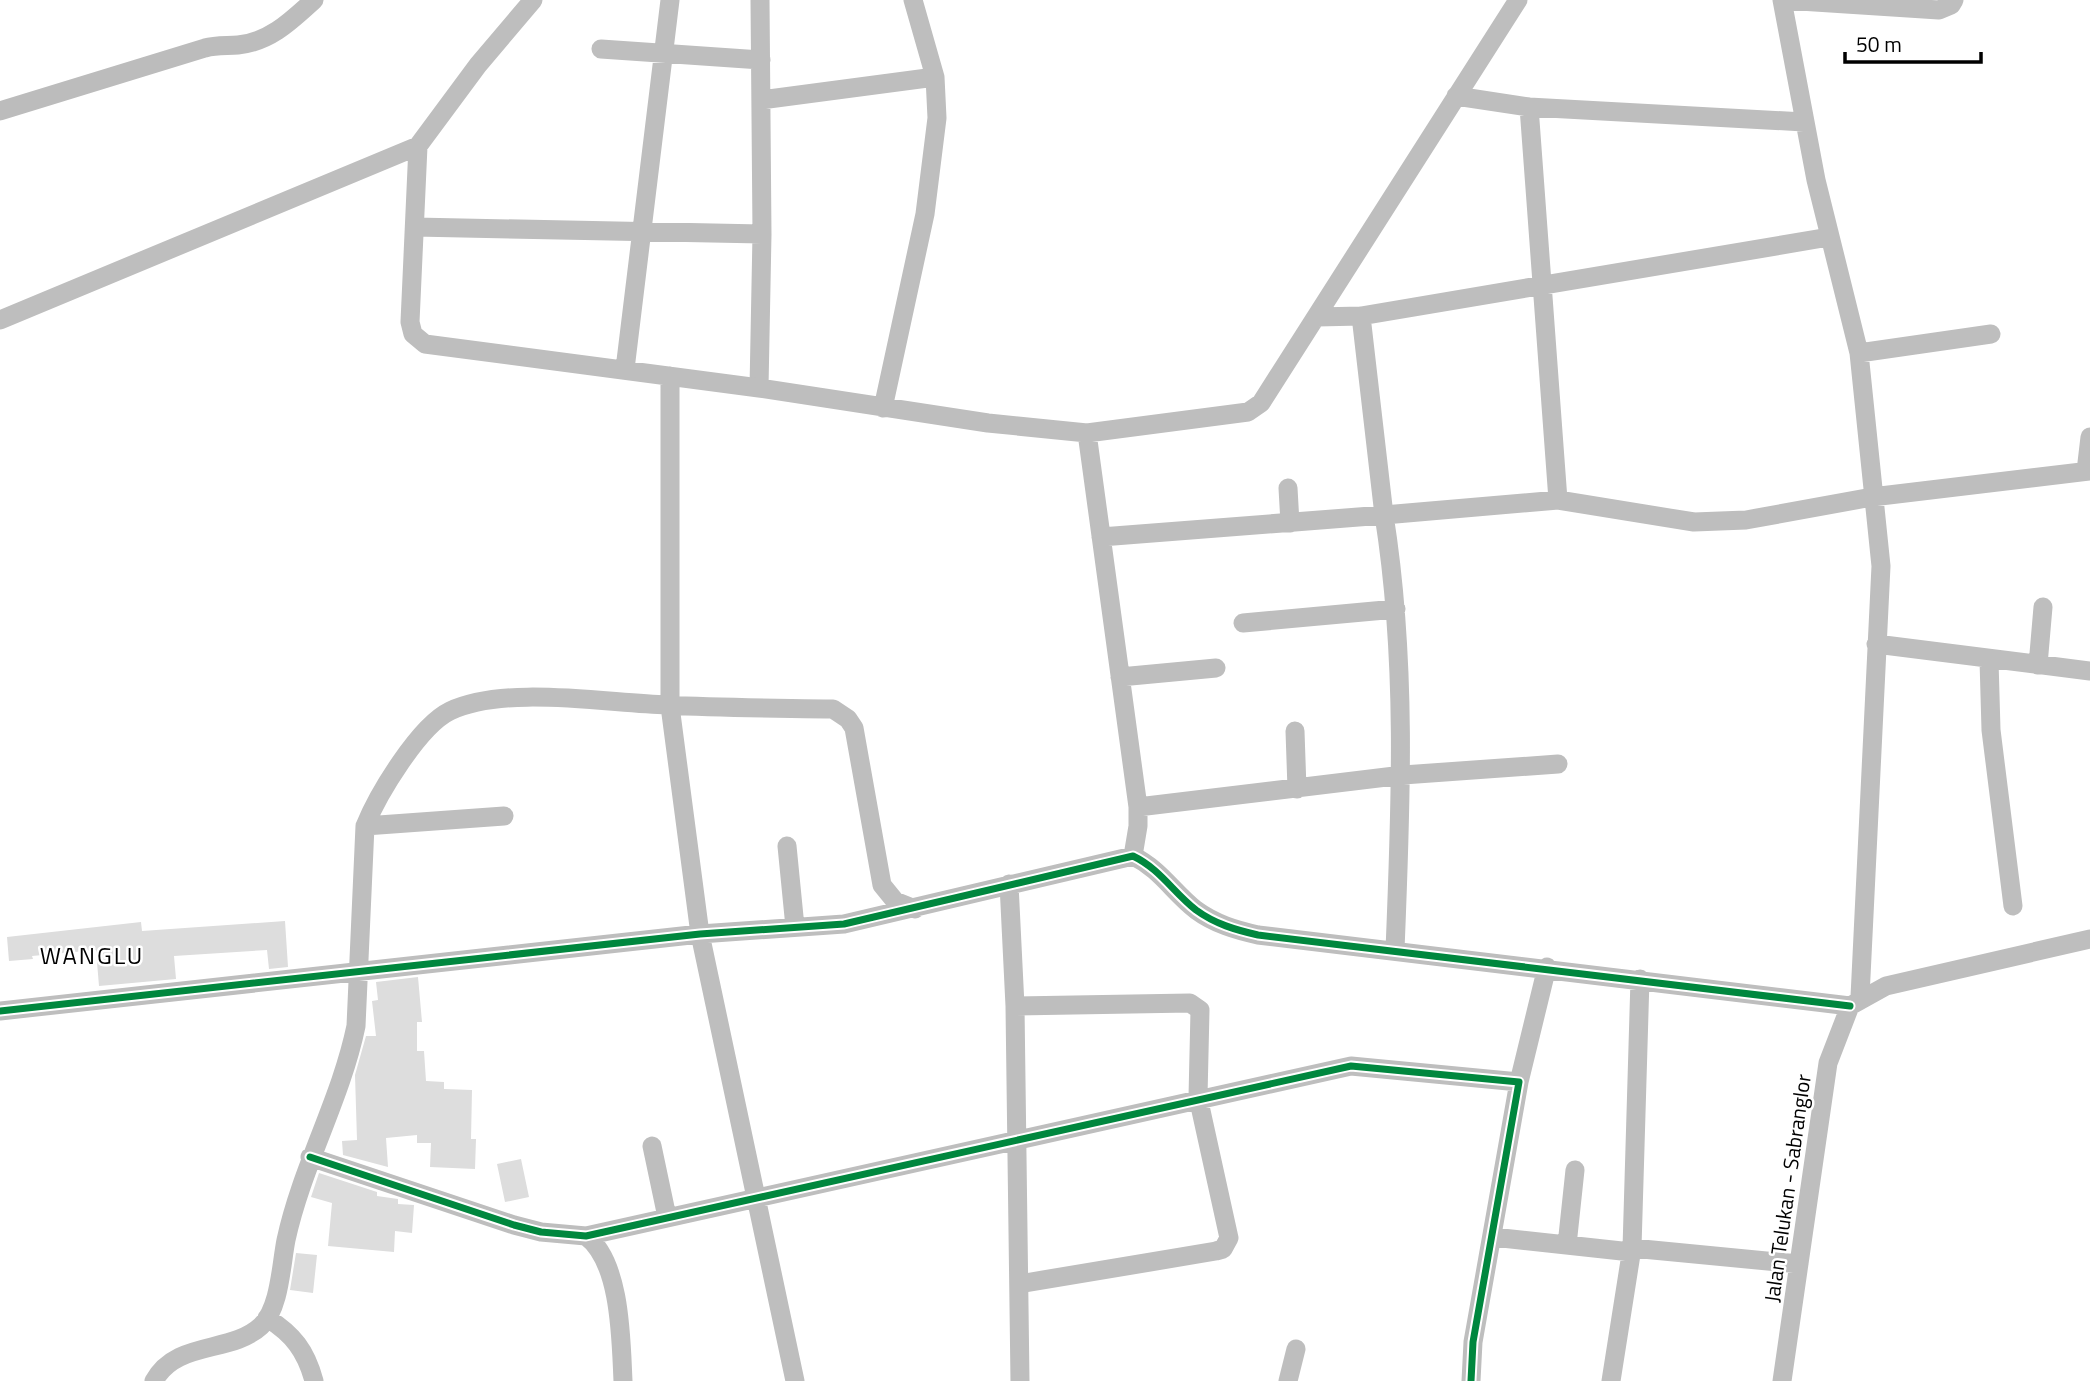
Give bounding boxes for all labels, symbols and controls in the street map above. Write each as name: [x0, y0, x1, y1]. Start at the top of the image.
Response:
scale bar: [1845, 21, 1982, 65]
text: 50 m: [1856, 28, 1902, 60]
district label: WANGLU: [40, 937, 144, 973]
street label: Jalan Telukan - Sabranglor: [1755, 1072, 1819, 1304]

